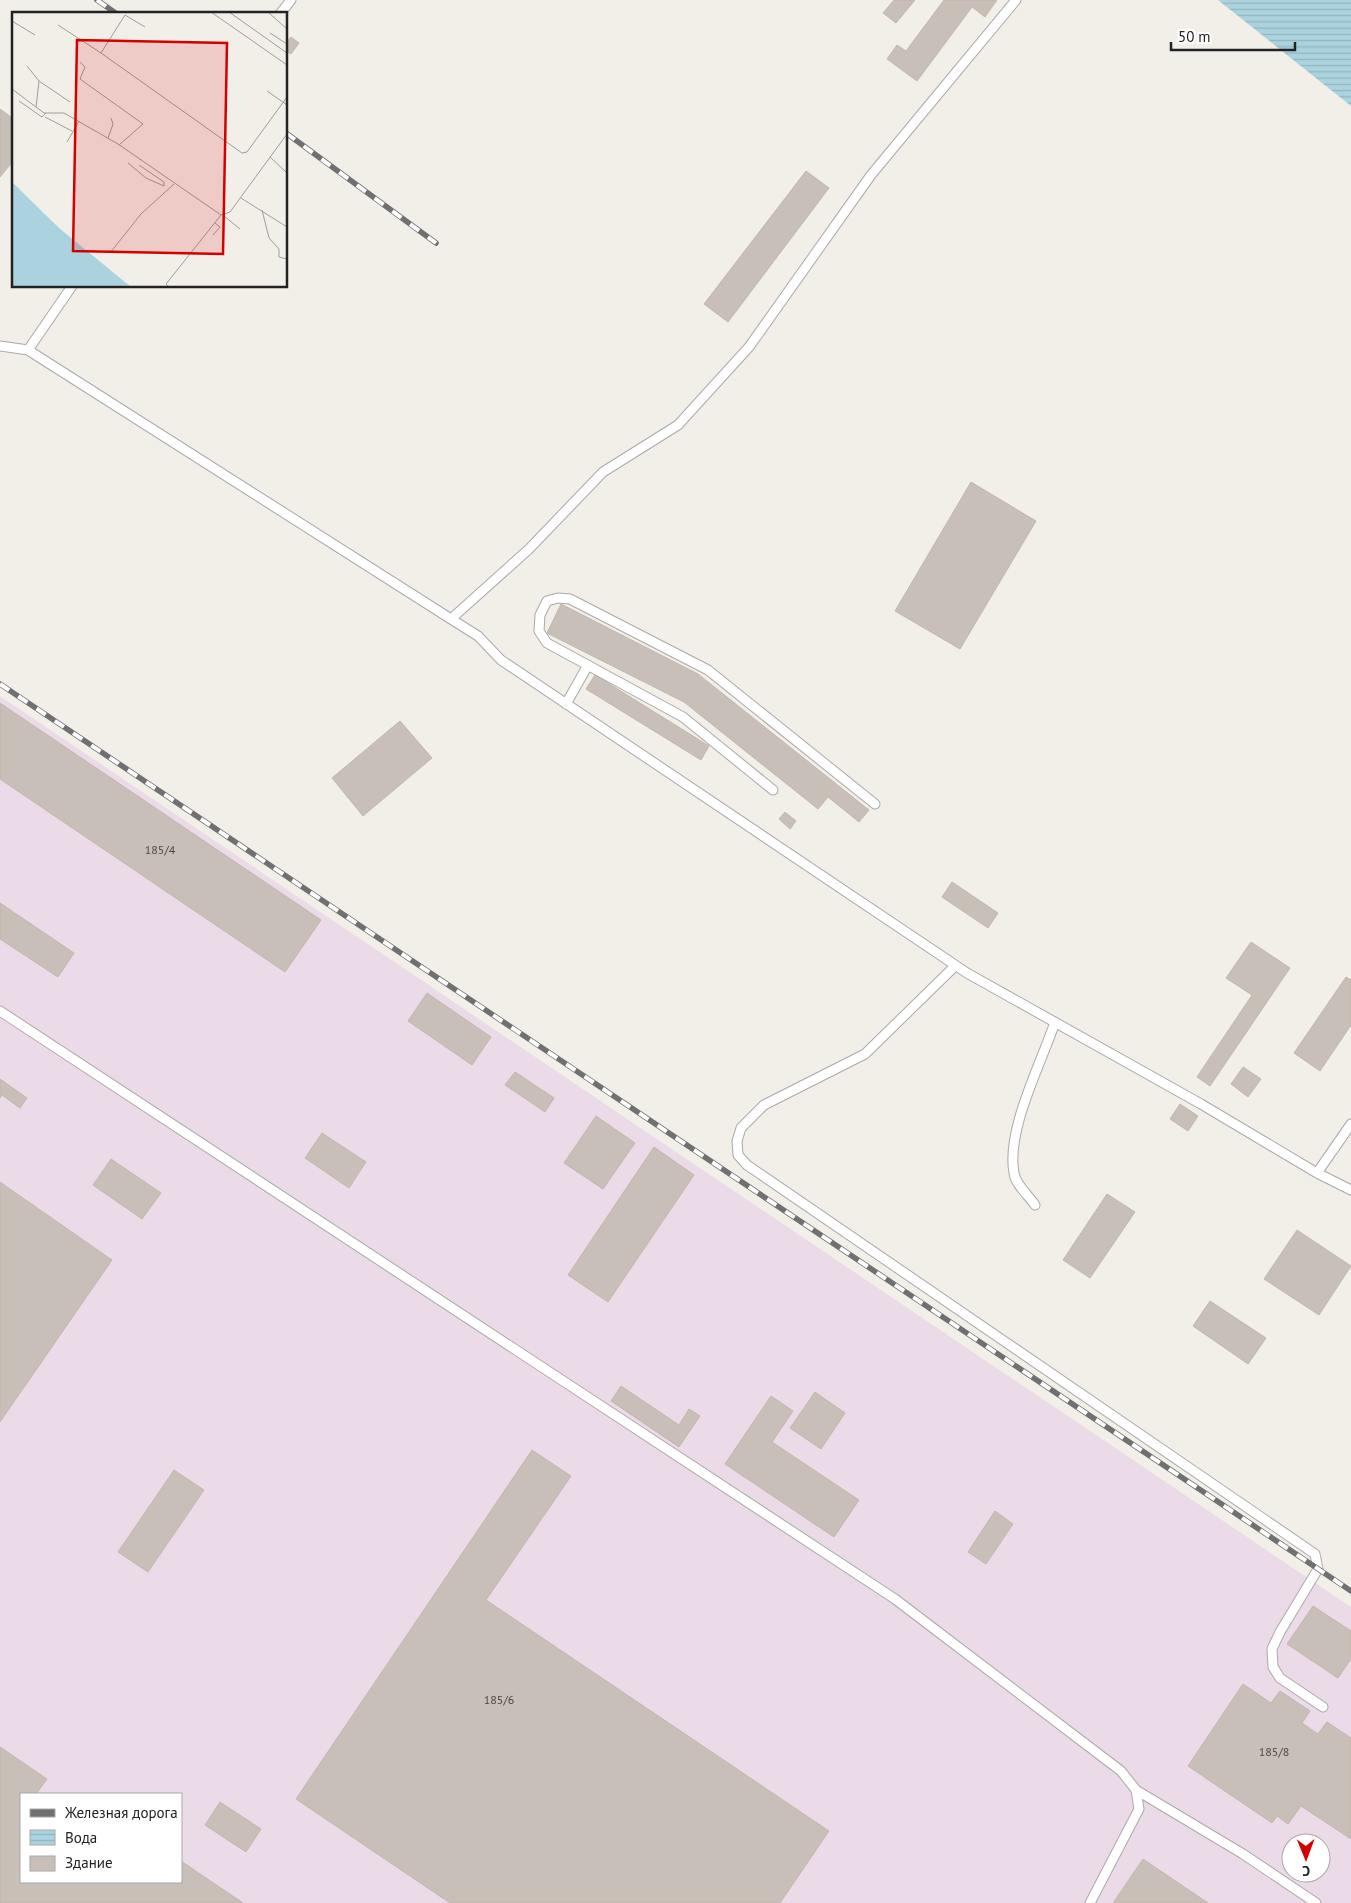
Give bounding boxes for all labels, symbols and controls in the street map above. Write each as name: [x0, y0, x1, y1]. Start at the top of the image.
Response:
inset map: [12, 12, 288, 288]
scale bar: [1171, 20, 1295, 52]
text: 50 m: [1178, 27, 1211, 46]
house number: 185/4: [145, 842, 176, 857]
house number: 185/6: [484, 1692, 514, 1707]
house number: 185/8: [1259, 1744, 1289, 1759]
legend: [20, 1793, 182, 1883]
text: Железная дорога: [64, 1803, 178, 1822]
text: Вода: [65, 1828, 97, 1847]
north arrow: [1281, 1833, 1331, 1883]
text: Здание: [65, 1853, 113, 1872]
text: С: [1302, 1862, 1310, 1880]

